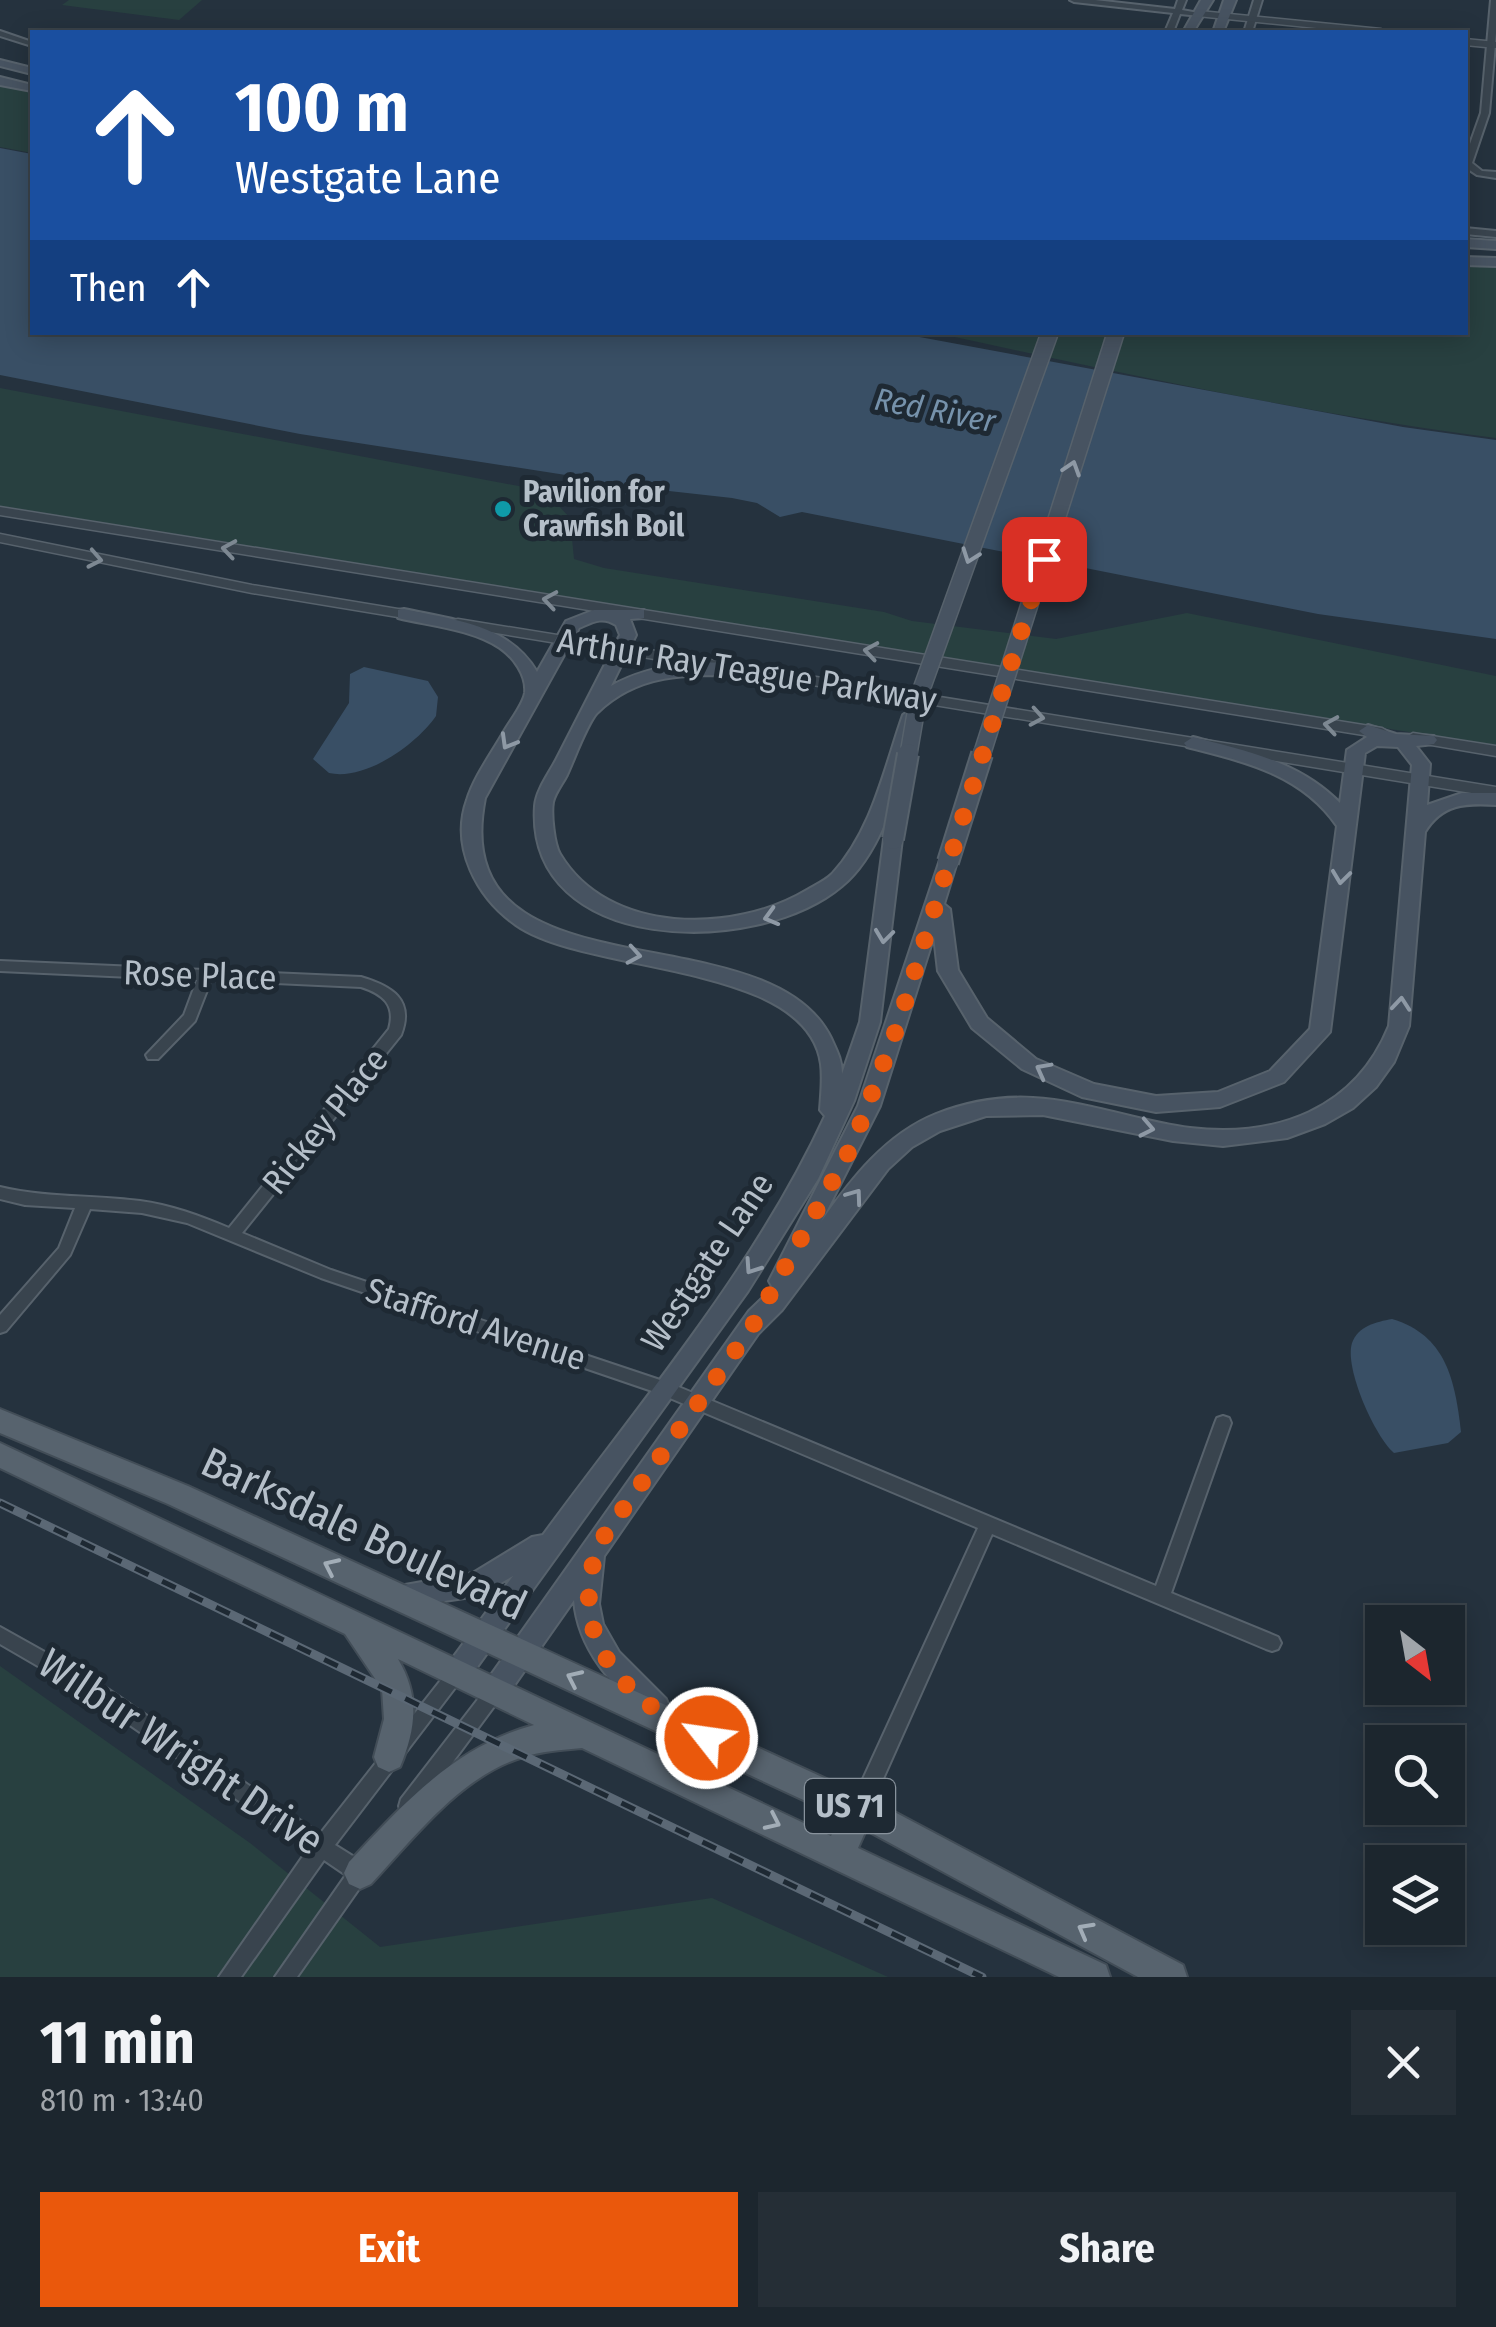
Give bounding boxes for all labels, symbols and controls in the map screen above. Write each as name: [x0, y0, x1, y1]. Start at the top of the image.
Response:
text: 100 m: [235, 66, 409, 150]
icon: ahead: [70, 70, 200, 200]
text: Westgate Lane: [235, 151, 501, 205]
icon: ahead: [166, 260, 221, 315]
text: Then: [70, 265, 146, 311]
water label: Red River: [872, 380, 999, 440]
one-way arrow: [1061, 461, 1081, 478]
place label: Pavilion for Crawfish Boil: [523, 474, 685, 544]
marker: Pavilion for Crawfish Boil: [492, 498, 514, 520]
pin: [1002, 517, 1087, 602]
icon: arrive: [1017, 532, 1072, 587]
one-way arrow: [221, 539, 238, 560]
one-way arrow: [961, 546, 981, 564]
one-way arrow: [86, 547, 103, 568]
one-way arrow: [542, 591, 559, 612]
street label: Arthur Ray Teague Parkway: [554, 619, 940, 721]
one-way arrow: [863, 642, 880, 663]
one-way arrow: [1029, 706, 1045, 727]
one-way arrow: [1322, 715, 1339, 736]
one-way arrow: [500, 731, 520, 749]
one-way arrow: [1331, 869, 1352, 885]
one-way arrow: [763, 905, 780, 926]
one-way arrow: [874, 929, 895, 945]
one-way arrow: [626, 944, 642, 965]
street label: Rose Place: [123, 951, 277, 999]
one-way arrow: [1389, 996, 1411, 1012]
street label: Rickey Place: [253, 1040, 397, 1202]
one-way arrow: [1035, 1063, 1053, 1082]
one-way arrow: [1139, 1117, 1155, 1138]
street label: Westgate Lane: [632, 1165, 782, 1359]
one-way arrow: [843, 1188, 862, 1207]
one-way arrow: [746, 1255, 764, 1274]
street label: Stafford Avenue: [361, 1269, 591, 1379]
street label: Barksdale Boulevard: [194, 1437, 534, 1631]
one-way arrow: [324, 1559, 342, 1579]
north arrow: [1365, 1605, 1465, 1705]
map controls: [1365, 1605, 1465, 1945]
street label: Wilbur Wright Drive: [29, 1638, 333, 1866]
one-way arrow: [566, 1670, 584, 1690]
position arrow: [655, 1686, 759, 1790]
button: search: [1365, 1725, 1465, 1825]
road number: US 71: [805, 1779, 895, 1833]
one-way arrow: [762, 1810, 780, 1830]
button: layers: [1365, 1845, 1465, 1945]
one-way arrow: [1078, 1922, 1096, 1942]
text: 11 min: [40, 2007, 195, 2079]
button: close: [1351, 2010, 1456, 2115]
text: 810 m · 13:40: [40, 2081, 204, 2119]
button: Exit: [40, 2192, 738, 2307]
button: Share: [758, 2192, 1456, 2307]

